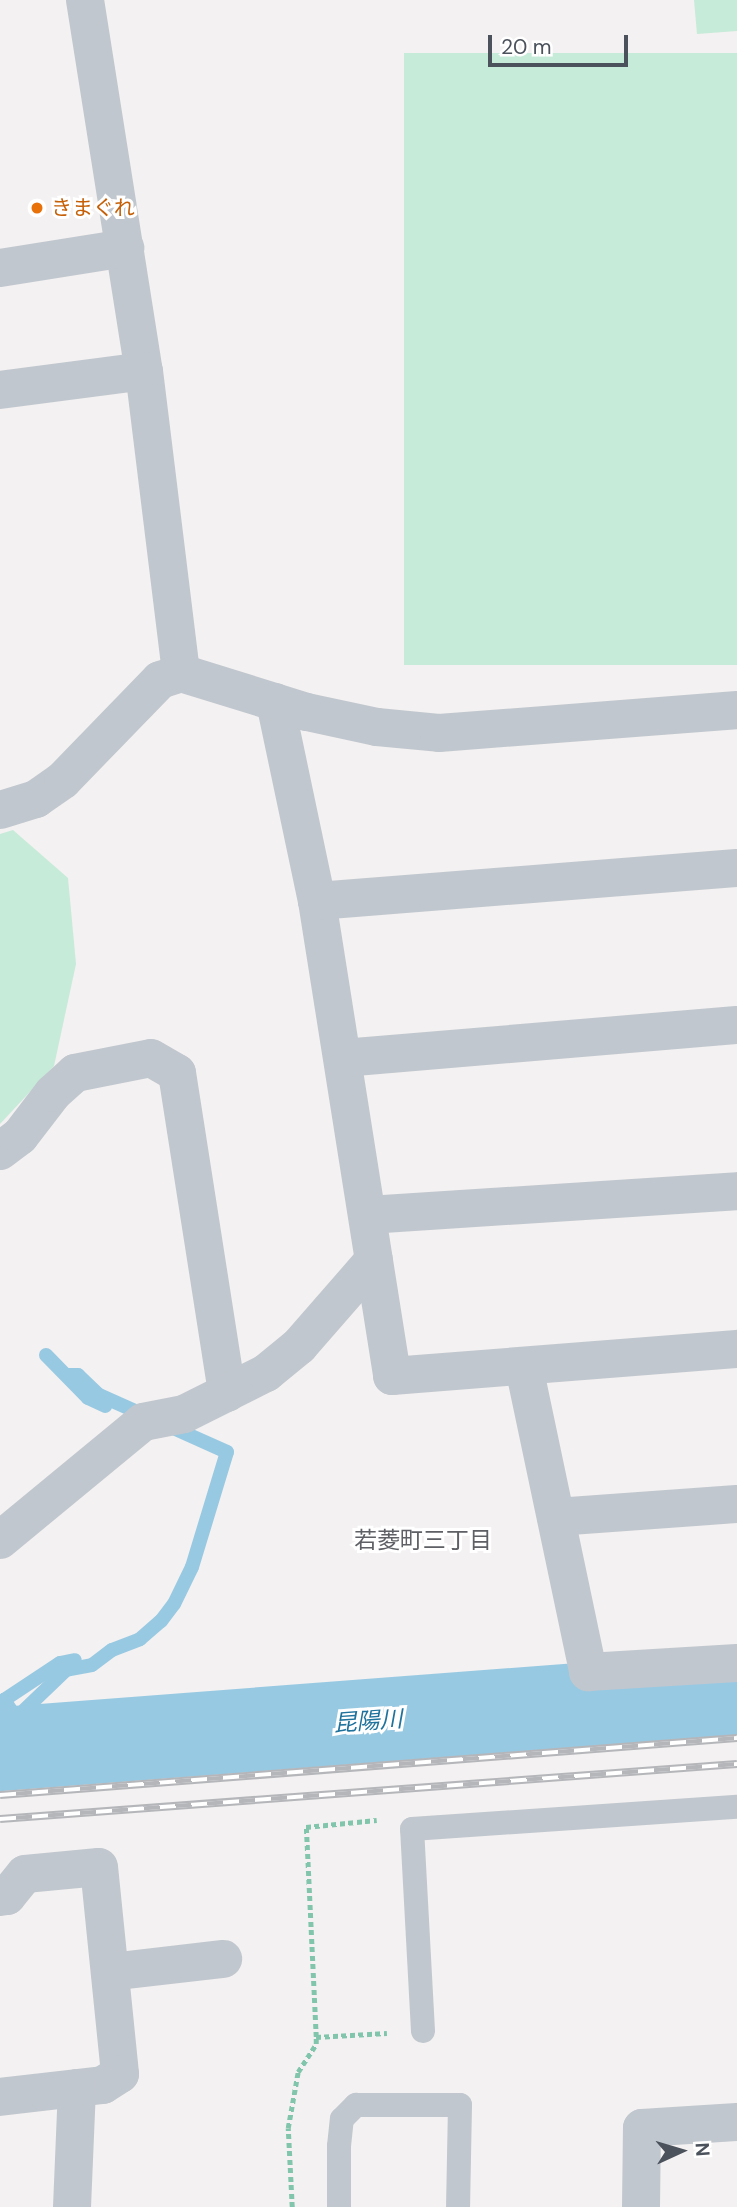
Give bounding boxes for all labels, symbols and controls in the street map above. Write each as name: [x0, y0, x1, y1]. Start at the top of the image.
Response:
scale bar: [492, 21, 632, 65]
text: 20 m: [501, 33, 552, 61]
place label: きまぐれ: [51, 195, 135, 221]
marker: きまぐれ: [29, 200, 45, 216]
district label: 若菱町三丁目: [354, 1526, 492, 1554]
water label: 昆陽川: [333, 1705, 403, 1737]
north arrow: [646, 2116, 716, 2186]
text: N: [689, 2142, 715, 2157]

